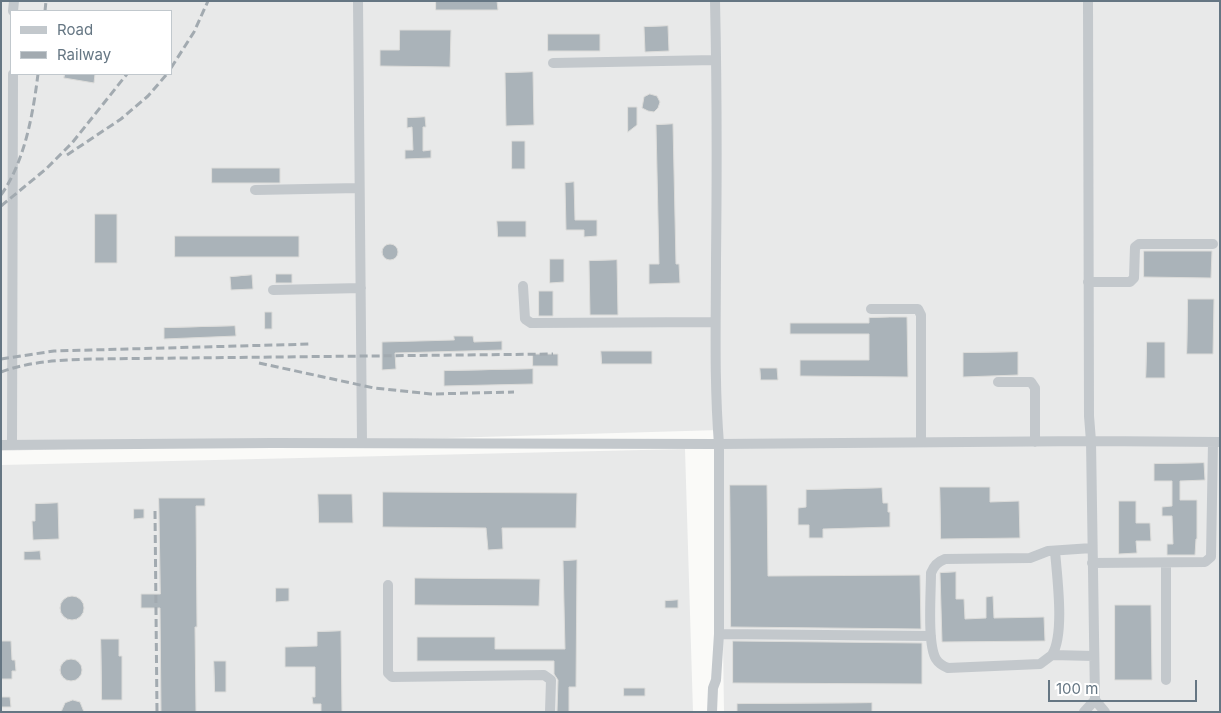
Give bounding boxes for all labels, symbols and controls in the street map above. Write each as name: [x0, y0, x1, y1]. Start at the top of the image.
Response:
legend: [10, 10, 172, 75]
text: Road: [57, 20, 93, 39]
text: Railway: [57, 45, 111, 64]
scale bar: [1051, 670, 1200, 702]
text: 100 m: [1056, 679, 1098, 698]

